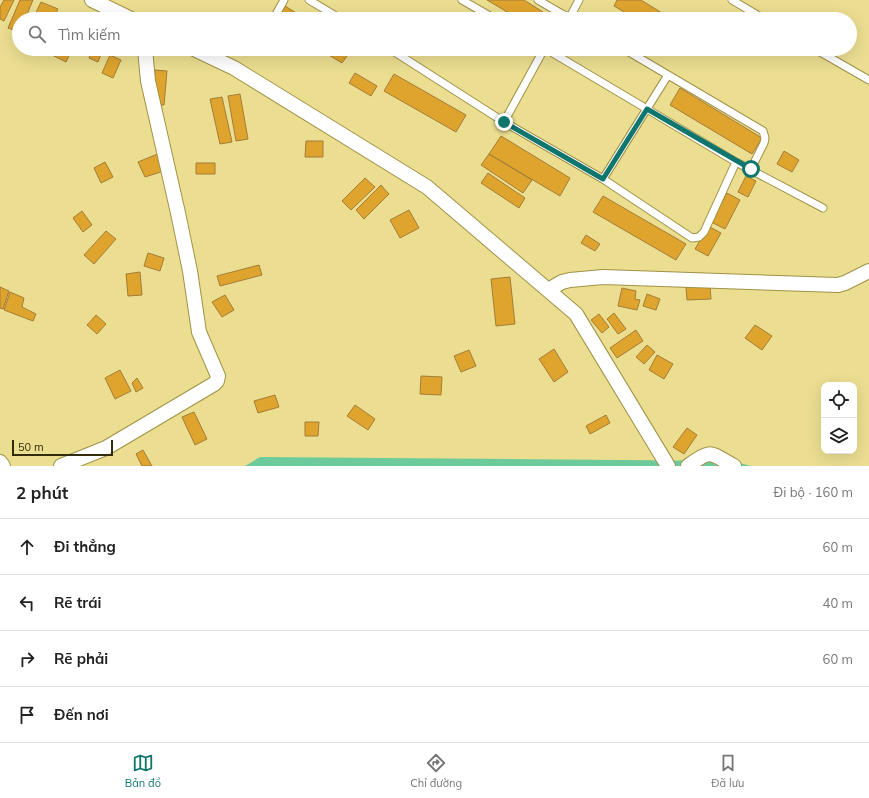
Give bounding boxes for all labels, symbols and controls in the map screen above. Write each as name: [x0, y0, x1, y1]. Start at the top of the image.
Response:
search box: [12, 12, 857, 56]
icon: search: [26, 23, 48, 45]
text: Tìm kiếm: [58, 25, 120, 44]
route end: [495, 113, 513, 131]
route start: [742, 160, 760, 178]
map controls: [821, 382, 857, 454]
button: locate: [821, 382, 857, 418]
button: layers: [821, 418, 857, 454]
scale bar: [12, 438, 113, 457]
text: 50 m: [18, 440, 44, 454]
text: 2 phút: [16, 482, 68, 503]
text: Đi bộ · 160 m: [774, 484, 853, 500]
icon: ahead: [16, 536, 38, 558]
text: Đi thẳng: [54, 537, 116, 556]
text: 60 m: [823, 539, 853, 555]
icon: left: [16, 592, 38, 614]
text: Rẽ trái: [54, 593, 101, 612]
text: 40 m: [823, 595, 853, 611]
icon: right: [16, 648, 38, 670]
text: Rẽ phải: [54, 649, 108, 668]
text: 60 m: [823, 651, 853, 667]
icon: arrive: [16, 704, 38, 726]
text: Đến nơi: [54, 705, 109, 724]
tab: Bản đồ: [125, 752, 161, 790]
tab: Chỉ đường: [410, 752, 462, 790]
tab: Đã lưu: [711, 752, 744, 790]

